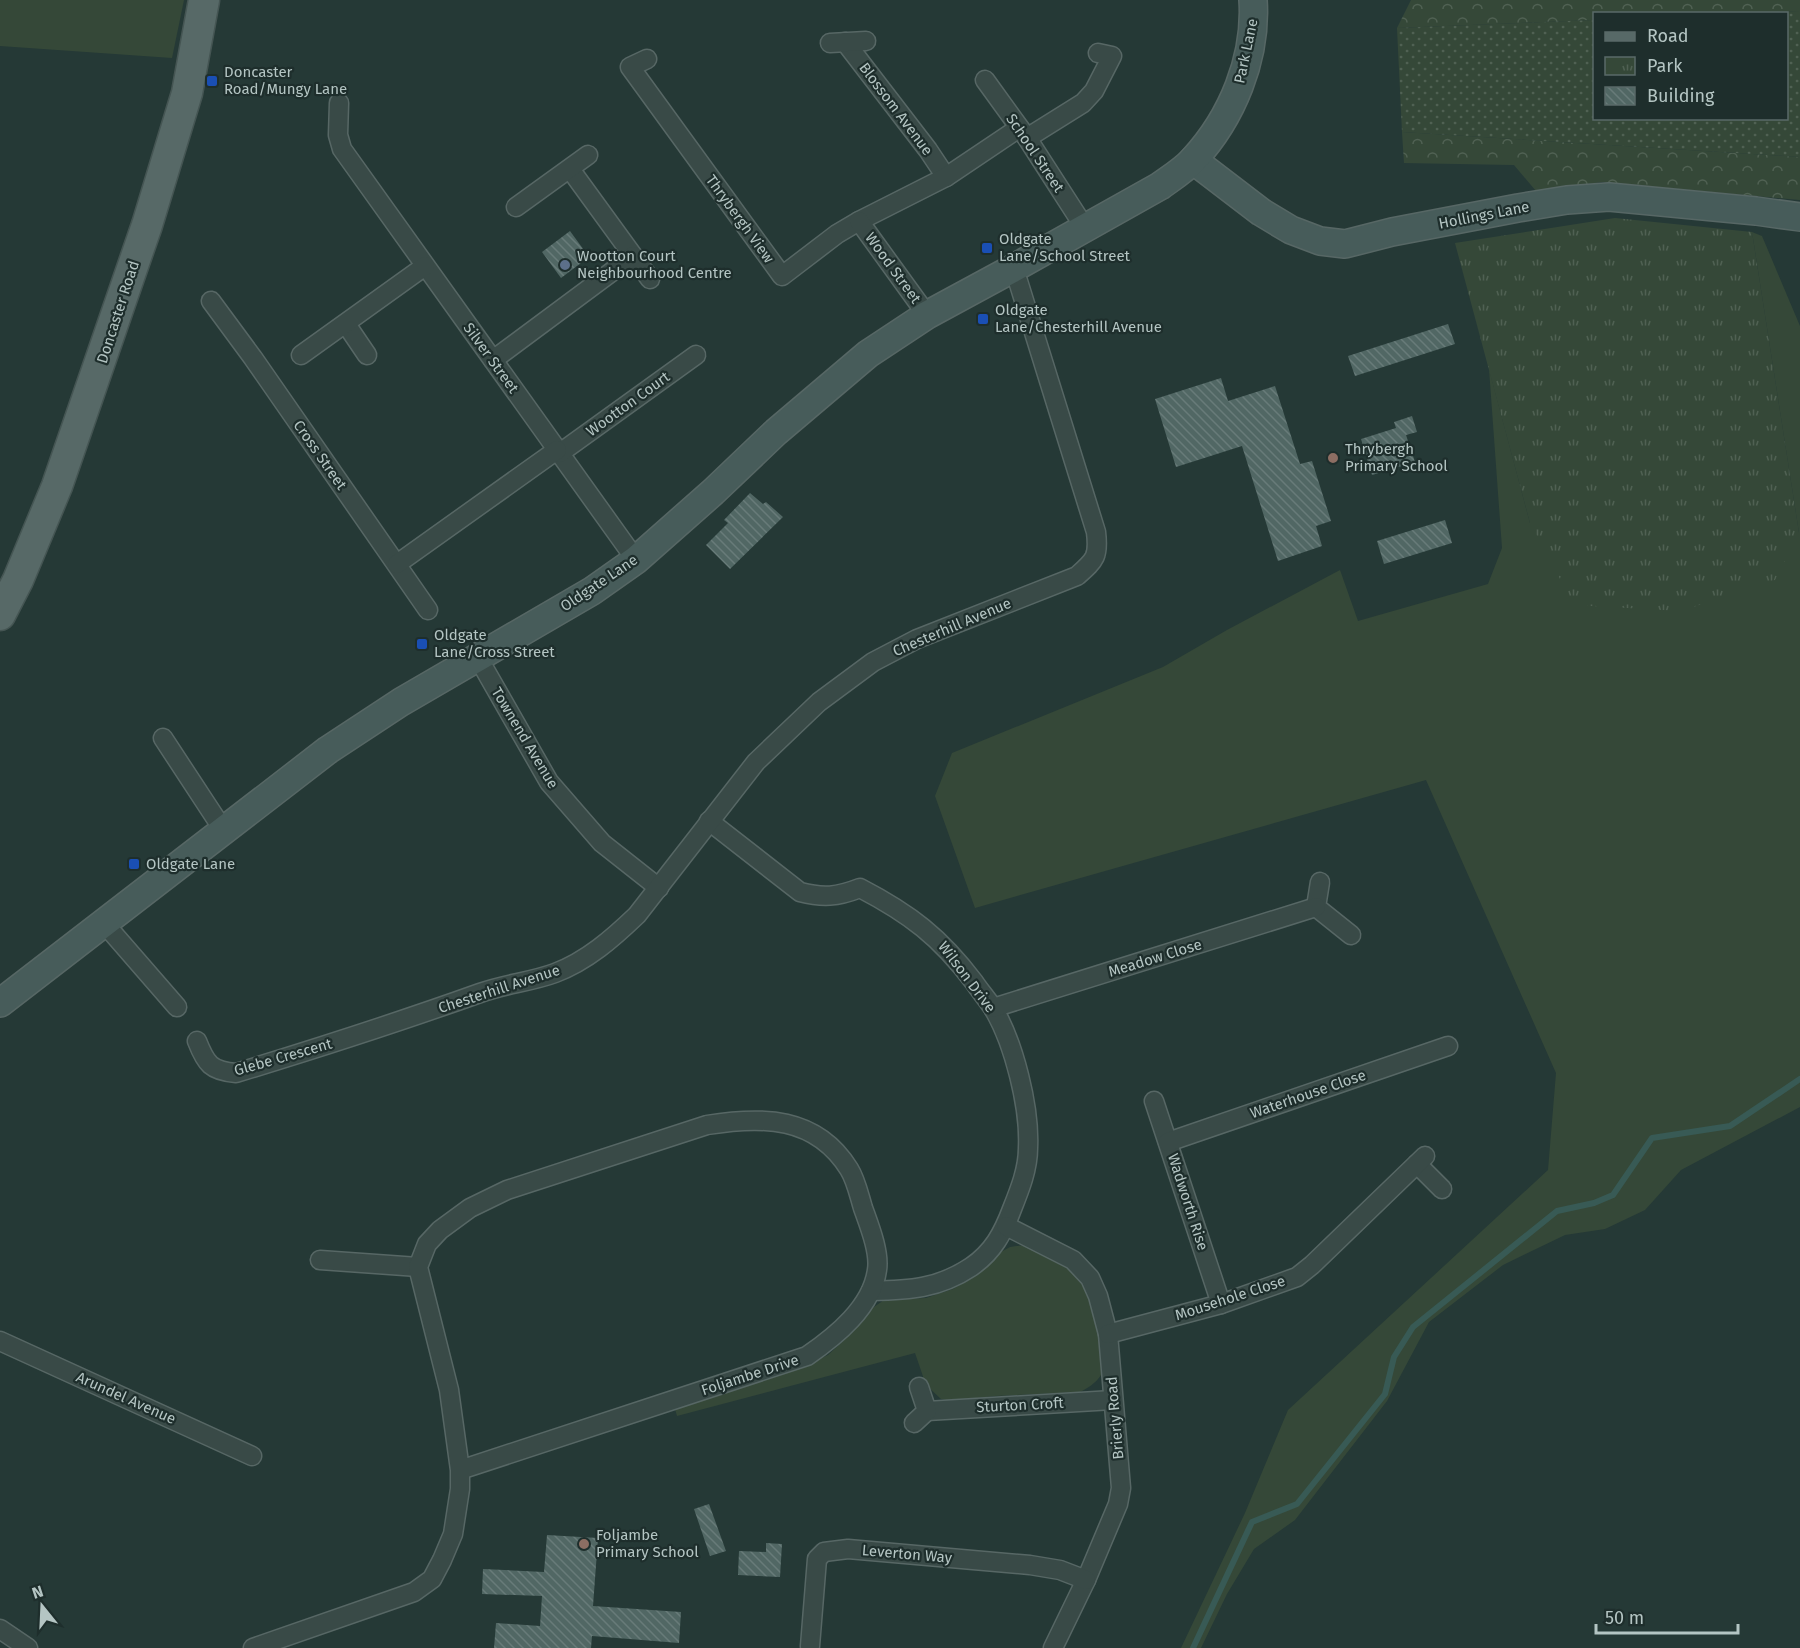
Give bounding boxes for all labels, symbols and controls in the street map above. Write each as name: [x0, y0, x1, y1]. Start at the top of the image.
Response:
legend: [1593, 12, 1788, 120]
street label: Park Lane: [1230, 17, 1262, 85]
text: Road: [1647, 25, 1689, 47]
text: Park: [1647, 55, 1683, 77]
street label: Blossom Avenue: [855, 59, 937, 159]
place label: Doncaster Road/Mungy Lane: [224, 63, 347, 98]
marker: Doncaster Road/Mungy Lane: [205, 74, 219, 88]
text: Building: [1647, 85, 1715, 107]
street label: School Street: [1002, 110, 1068, 196]
street label: Thrybergh View: [702, 171, 778, 267]
street label: Hollings Lane: [1437, 197, 1531, 233]
street label: Wood Street: [861, 229, 925, 307]
place label: Oldgate Lane/School Street: [999, 230, 1131, 265]
marker: Oldgate Lane/School Street: [980, 241, 994, 255]
place label: Wootton Court Neighbourhood Centre: [577, 247, 732, 282]
street label: Doncaster Road: [93, 258, 143, 366]
marker: Wootton Court Neighbourhood Centre: [558, 258, 572, 272]
place label: Oldgate Lane/Chesterhill Avenue: [995, 301, 1162, 336]
marker: Oldgate Lane/Chesterhill Avenue: [976, 312, 990, 326]
street label: Silver Street: [459, 319, 523, 397]
street label: Wootton Court: [583, 367, 674, 440]
street label: Cross Street: [289, 417, 351, 494]
place label: Thrybergh Primary School: [1345, 440, 1448, 475]
marker: Thrybergh Primary School: [1326, 451, 1340, 465]
street label: Oldgate Lane: [557, 551, 641, 615]
street label: Chesterhill Avenue: [890, 594, 1014, 660]
place label: Oldgate Lane/Cross Street: [434, 626, 555, 661]
marker: Oldgate Lane/Cross Street: [415, 637, 429, 651]
street label: Townend Avenue: [488, 684, 562, 792]
place label: Oldgate Lane: [146, 855, 235, 873]
marker: Oldgate Lane: [127, 857, 141, 871]
street label: Meadow Close: [1106, 935, 1204, 981]
street label: Wilson Drive: [934, 938, 1000, 1016]
street label: Chesterhill Avenue: [436, 961, 562, 1017]
street label: Glebe Crescent: [232, 1034, 335, 1080]
street label: Waterhouse Close: [1248, 1066, 1368, 1122]
street label: Wadworth Rise: [1164, 1151, 1212, 1253]
street label: Mousehole Close: [1173, 1272, 1287, 1324]
street label: Foljambe Drive: [699, 1351, 801, 1399]
street label: Arundel Avenue: [73, 1368, 179, 1428]
street label: Brierly Road: [1102, 1376, 1128, 1460]
street label: Sturton Croft: [976, 1394, 1065, 1416]
place label: Foljambe Primary School: [596, 1526, 699, 1561]
marker: Foljambe Primary School: [577, 1537, 591, 1551]
street label: Leverton Way: [861, 1541, 953, 1567]
north arrow: [12, 1576, 72, 1636]
text: N: [30, 1582, 45, 1603]
scale bar: [1596, 1597, 1738, 1635]
text: 50 m: [1605, 1607, 1644, 1629]

